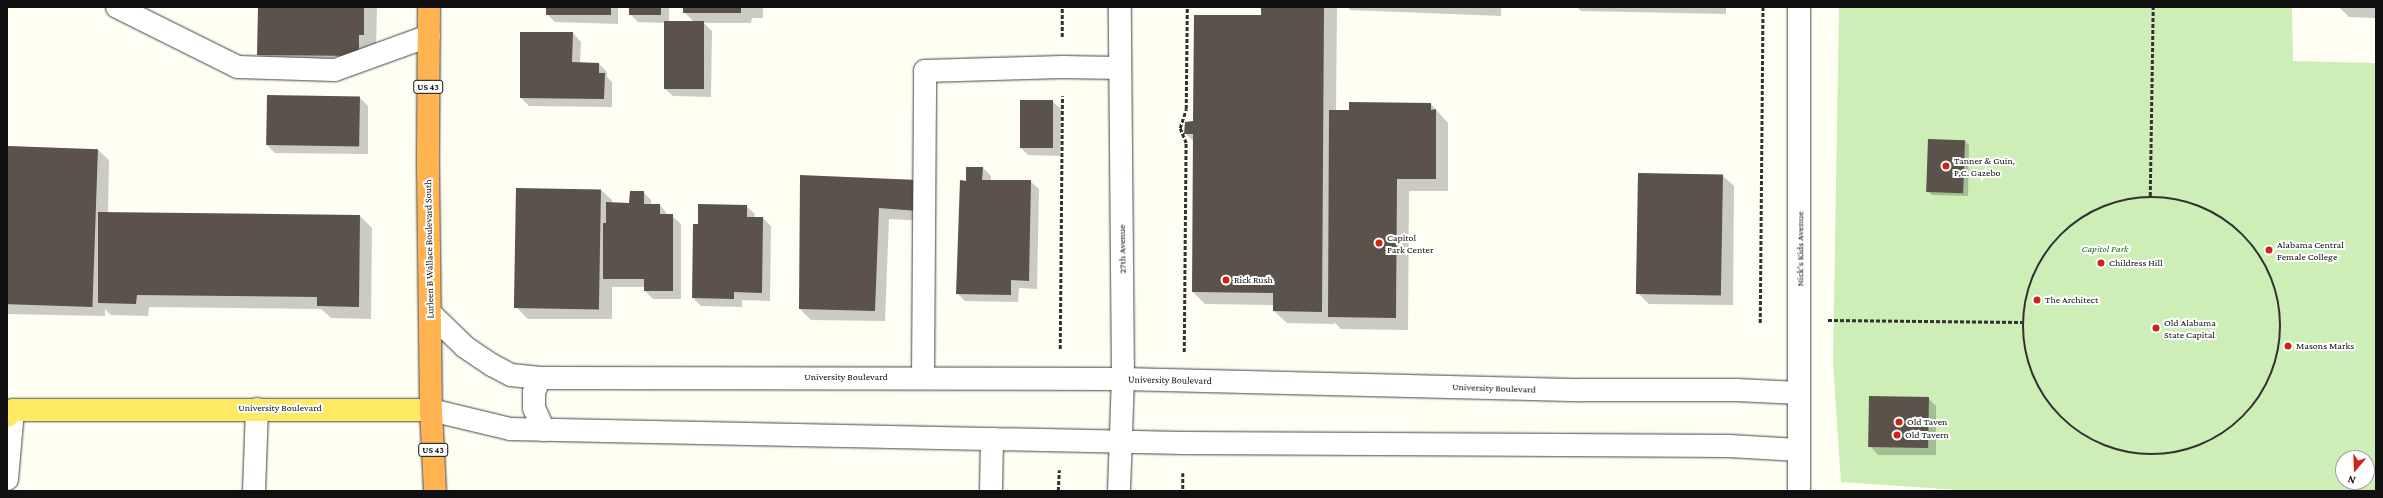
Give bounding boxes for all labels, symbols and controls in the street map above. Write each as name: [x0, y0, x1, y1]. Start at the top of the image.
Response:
road number: US 43: [413, 80, 443, 94]
place label: Tanner & Guin, P.C. Gazebo: [1954, 154, 2015, 178]
marker: Tanner & Guin, P.C. Gazebo: [1941, 161, 1951, 171]
street label: Lurleen B Wallace Boulevard South: [422, 179, 436, 319]
street label: Nick's Kids Avenue: [1794, 211, 1806, 287]
street label: 27th Avenue: [1116, 224, 1128, 274]
place label: Capitol Park Center: [1387, 231, 1433, 254]
marker: Capitol Park Center: [1374, 238, 1384, 248]
place label: Alabama Central Female College: [2277, 238, 2344, 262]
park label: Capitol Park: [2082, 243, 2128, 255]
marker: Alabama Central Female College: [2264, 245, 2274, 255]
place label: Childress Hill: [2109, 257, 2163, 269]
marker: Childress Hill: [2096, 258, 2106, 268]
place label: Rick Rush: [1234, 274, 1273, 286]
marker: Rick Rush: [1221, 275, 1231, 285]
place label: The Architect: [2045, 294, 2098, 306]
marker: The Architect: [2032, 295, 2042, 305]
place label: Old Alabama State Capital: [2164, 316, 2216, 340]
marker: Old Alabama State Capital: [2151, 323, 2161, 333]
place label: Masons Marks: [2296, 340, 2354, 352]
marker: Masons Marks: [2283, 341, 2293, 351]
street label: University Boulevard: [804, 371, 888, 383]
street label: University Boulevard: [1128, 373, 1212, 387]
street label: University Boulevard: [1452, 381, 1536, 395]
street label: University Boulevard: [238, 402, 322, 414]
place label: Old Taven: [1907, 416, 1947, 428]
marker: Old Taven: [1894, 417, 1904, 427]
place label: Old Tavern: [1905, 429, 1949, 441]
marker: Old Tavern: [1892, 430, 1902, 440]
road number: US 43: [418, 443, 448, 457]
north arrow: [2335, 450, 2375, 490]
text: N: [2346, 474, 2357, 487]

